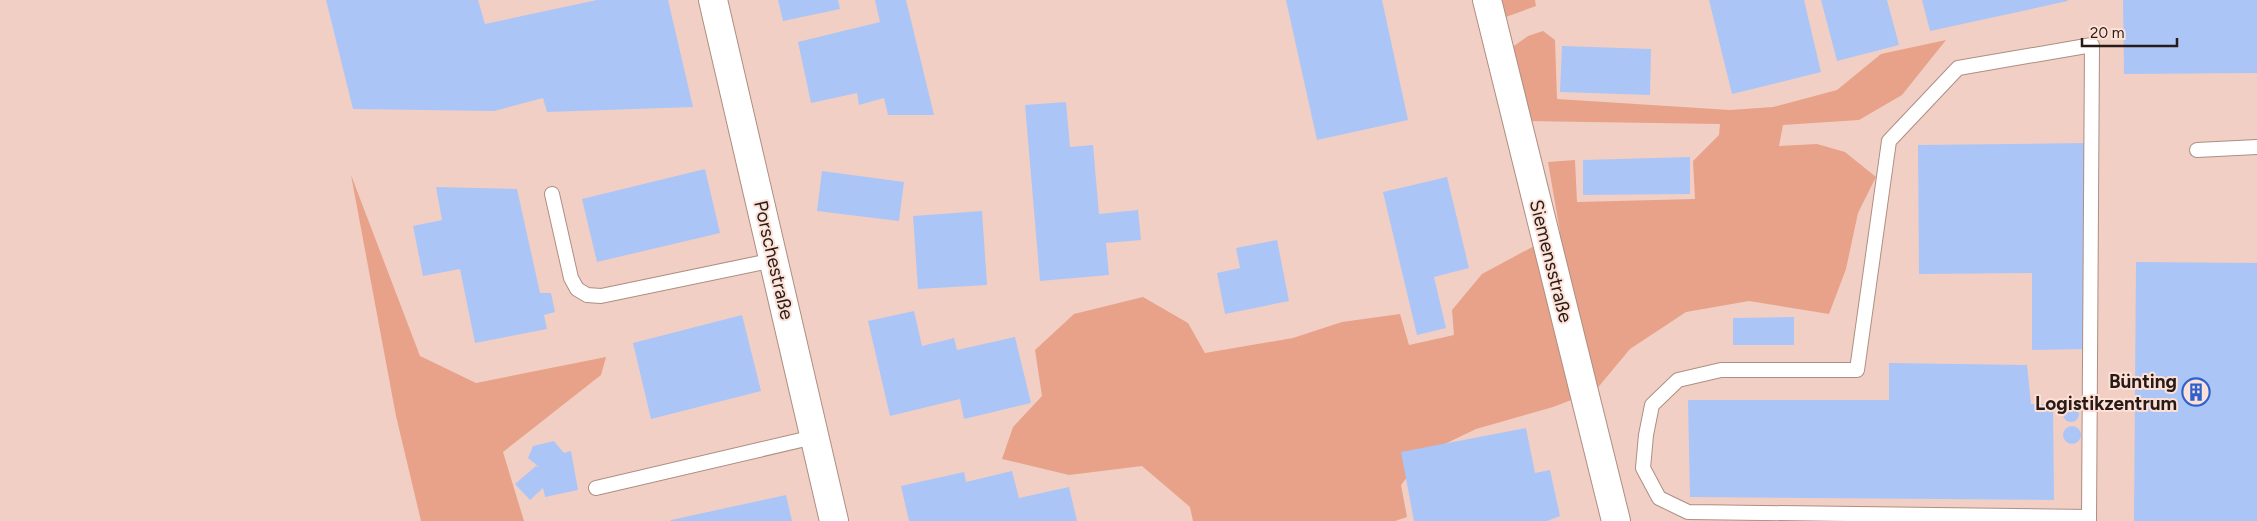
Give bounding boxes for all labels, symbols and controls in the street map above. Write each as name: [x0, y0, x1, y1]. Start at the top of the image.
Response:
scale bar: [2082, 15, 2177, 47]
text: 20 m: [2090, 24, 2124, 42]
street label: Siemensstraße: [1525, 197, 1577, 325]
street label: Porschestraße: [749, 198, 799, 322]
place label: Bünting Logistikzentrum: [2035, 370, 2177, 415]
building icon: Bünting Logistikzentrum: [2181, 377, 2211, 407]

